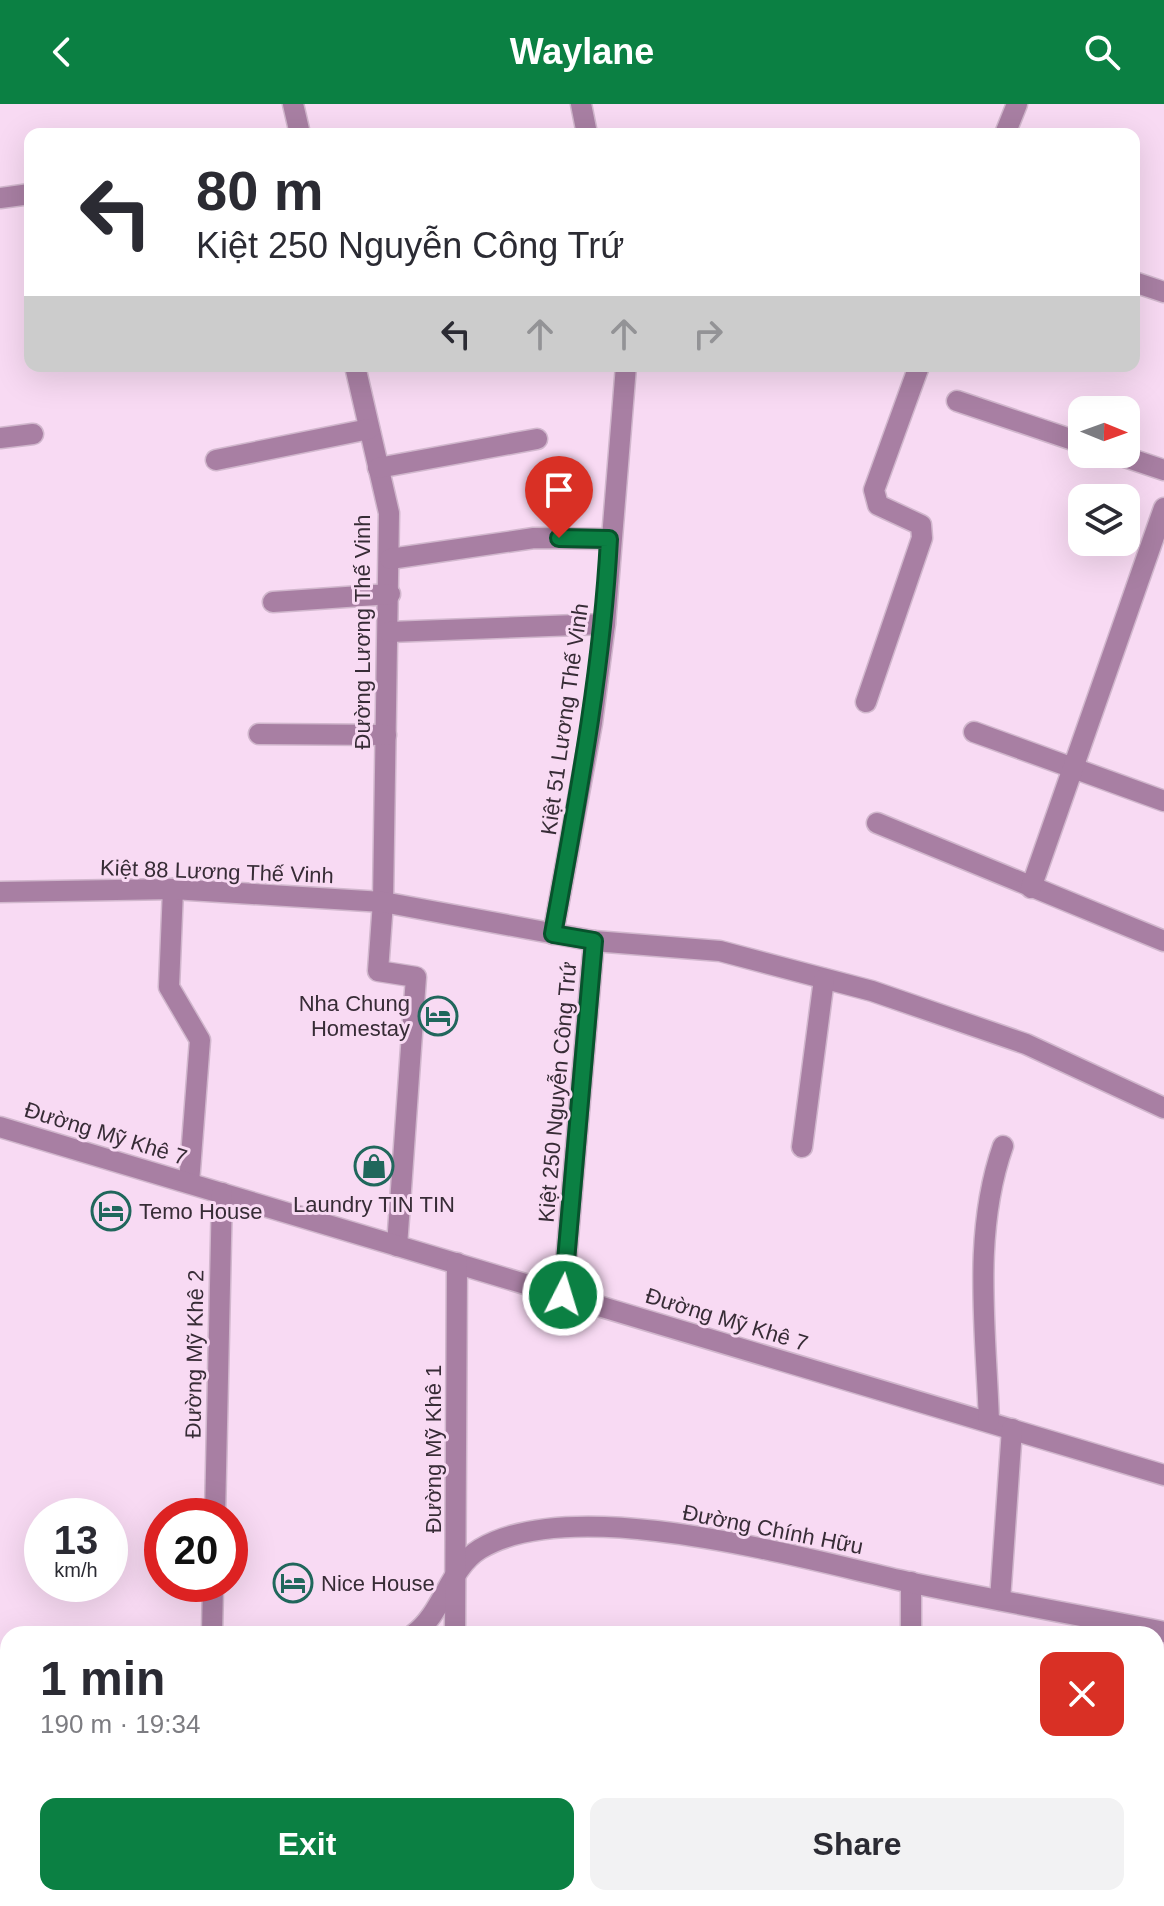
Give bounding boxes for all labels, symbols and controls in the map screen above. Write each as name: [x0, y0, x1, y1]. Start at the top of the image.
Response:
icon: back: [40, 30, 84, 74]
icon: search: [1080, 30, 1124, 74]
text: Waylane: [510, 31, 654, 72]
text: 80 m: [196, 159, 324, 222]
icon: left: [64, 160, 168, 264]
text: Kiệt 250 Nguyễn Công Trứ: [196, 225, 624, 266]
icon: left: [434, 312, 478, 356]
icon: ahead: [518, 312, 562, 356]
icon: ahead: [602, 312, 646, 356]
icon: right: [686, 312, 730, 356]
north arrow: [1068, 396, 1140, 468]
map controls: [1068, 396, 1140, 556]
pin: [525, 456, 593, 538]
icon: arrive: [537, 468, 581, 512]
button: layers: [1068, 484, 1140, 556]
street label: Đường Lương Thế Vinh: [350, 515, 375, 749]
street label: Kiệt 51 Lương Thế Vinh: [536, 602, 593, 837]
street label: Kiệt 88 Lương Thế Vinh: [100, 855, 334, 888]
street label: Kiệt 250 Nguyễn Công Trứ: [534, 960, 581, 1224]
place label: Nha Chung Homestay: [299, 991, 410, 1041]
hotel icon: Nha Chung Homestay: [417, 995, 459, 1037]
street label: Đường Mỹ Khê 7: [22, 1097, 190, 1170]
shop icon: Laundry TIN TIN: [353, 1145, 395, 1187]
hotel icon: Temo House: [90, 1190, 132, 1232]
place label: Laundry TIN TIN: [293, 1192, 455, 1217]
place label: Temo House: [139, 1199, 263, 1224]
position arrow: [521, 1253, 605, 1337]
street label: Đường Mỹ Khê 2: [181, 1270, 208, 1438]
street label: Đường Mỹ Khê 7: [643, 1283, 811, 1356]
street label: Đường Mỹ Khê 1: [421, 1365, 446, 1533]
speed limit sign: 20: [144, 1498, 248, 1602]
street label: Đường Chính Hữu: [681, 1500, 865, 1559]
text: 13: [54, 1518, 98, 1562]
text: km/h: [54, 1559, 98, 1581]
hotel icon: Nice House: [272, 1562, 314, 1604]
place label: Nice House: [321, 1571, 435, 1596]
text: 1 min: [40, 1652, 165, 1705]
button: close: [1040, 1652, 1124, 1736]
text: 190 m · 19:34: [40, 1709, 200, 1739]
button: Exit: [40, 1798, 574, 1890]
button: Share: [590, 1798, 1124, 1890]

